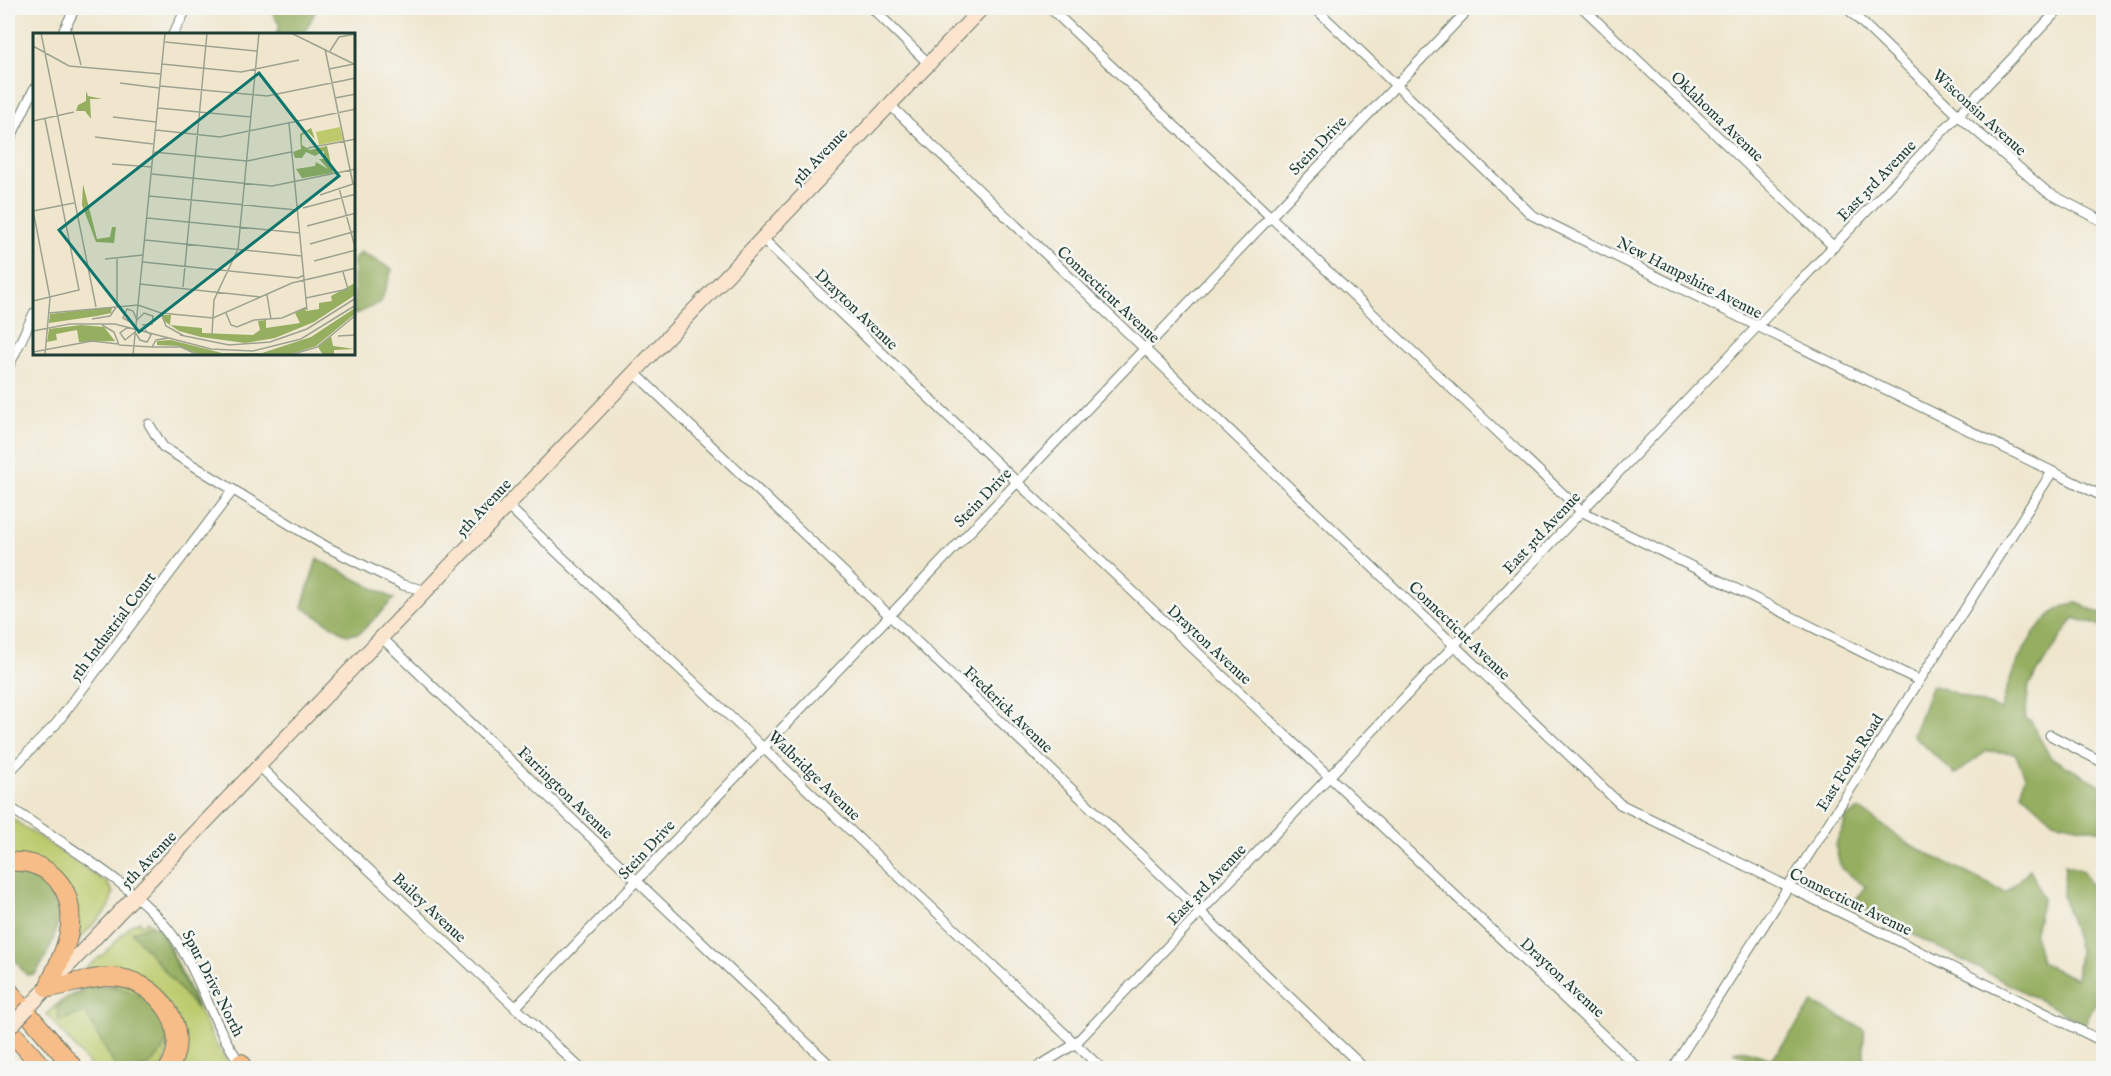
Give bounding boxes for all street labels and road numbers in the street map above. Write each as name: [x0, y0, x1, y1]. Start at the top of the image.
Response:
street label: Wisconsin Avenue: [1927, 66, 2030, 161]
street label: Oklahoma Avenue: [1666, 68, 1767, 167]
street label: Stein Drive: [1285, 113, 1352, 180]
street label: 5th Avenue: [788, 124, 853, 190]
street label: East 3rd Avenue: [1834, 137, 1921, 226]
street label: New Hampshire Avenue: [1613, 233, 1765, 324]
street label: Connecticut Avenue: [1052, 242, 1163, 348]
street label: Drayton Avenue: [810, 266, 902, 355]
street label: Stein Drive: [950, 465, 1017, 532]
street label: 5th Avenue: [453, 475, 516, 542]
street label: East 3rd Avenue: [1499, 488, 1586, 579]
street label: 5th Industrial Court: [66, 568, 161, 686]
street label: Connecticut Avenue: [1403, 578, 1514, 685]
street label: Drayton Avenue: [1162, 601, 1255, 690]
street label: Frederick Avenue: [959, 663, 1057, 758]
street label: East Forks Road: [1813, 710, 1889, 815]
street label: Walbridge Avenue: [763, 727, 864, 826]
street label: Farrington Avenue: [513, 743, 617, 844]
street label: Stein Drive: [615, 816, 680, 884]
street label: 5th Avenue: [117, 827, 182, 893]
street label: East 3rd Avenue: [1164, 841, 1251, 930]
street label: Connecticut Avenue: [1786, 864, 1915, 941]
street label: Bailey Avenue: [388, 869, 470, 948]
street label: Spur Drive North: [177, 927, 248, 1041]
street label: Drayton Avenue: [1515, 934, 1608, 1023]

